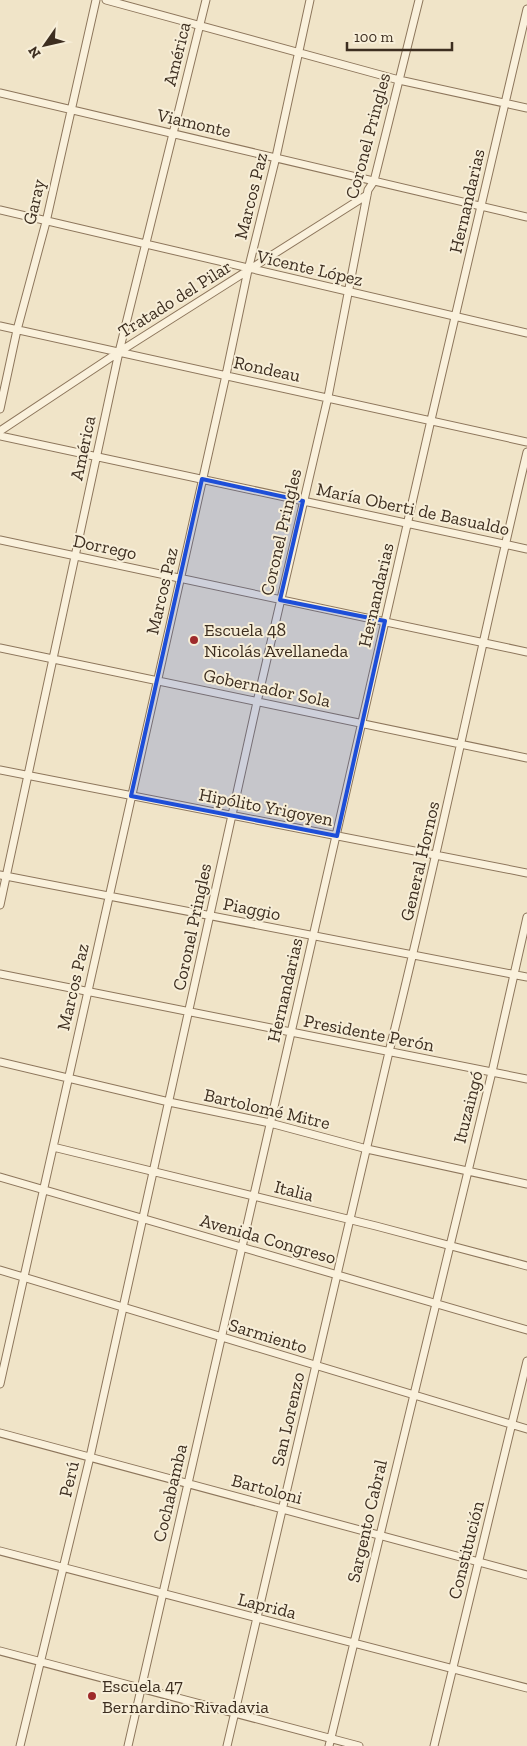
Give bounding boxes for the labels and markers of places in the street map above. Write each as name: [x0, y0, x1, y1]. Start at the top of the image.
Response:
place label: Escuela 48 Nicolás Avellaneda: [204, 619, 349, 662]
marker: Escuela 48 Nicolás Avellaneda: [188, 634, 200, 646]
place label: Escuela 47 Bernardino Rivadavia: [102, 1675, 269, 1718]
marker: Escuela 47 Bernardino Rivadavia: [86, 1690, 98, 1702]

